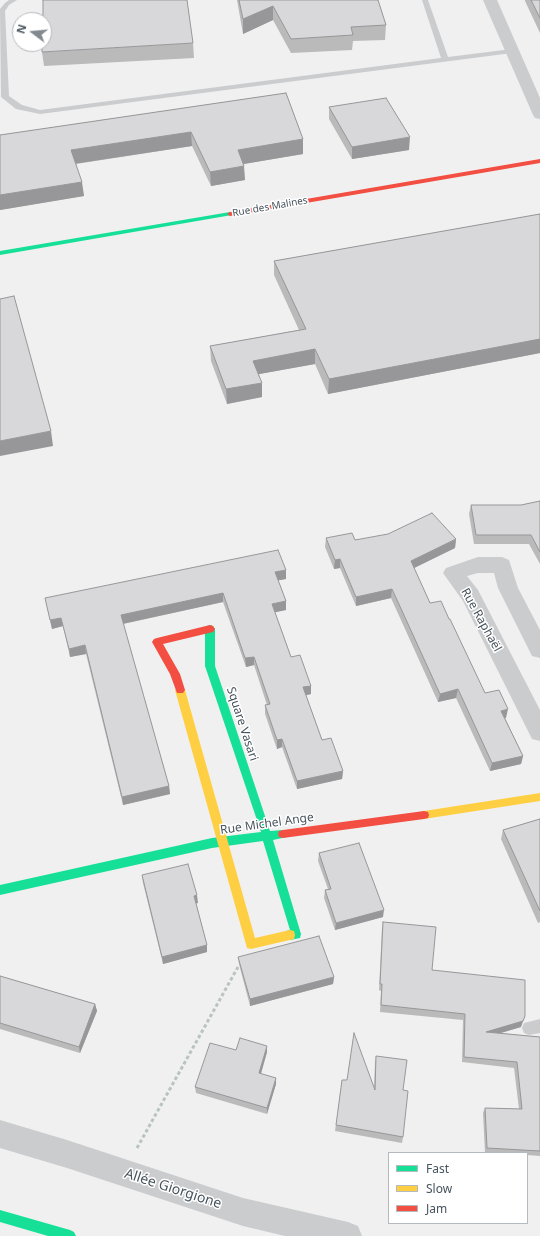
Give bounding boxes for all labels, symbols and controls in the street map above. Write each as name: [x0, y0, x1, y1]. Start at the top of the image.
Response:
north arrow: [12, 12, 52, 52]
text: N: [12, 22, 29, 35]
street label: Rue des Malines: [231, 194, 309, 220]
street label: Rue Raphaël: [458, 586, 504, 654]
street label: Square Vasari: [223, 685, 261, 763]
street label: Rue Michel Ange: [219, 810, 315, 838]
legend: [388, 1152, 528, 1224]
text: Fast: [426, 1160, 449, 1177]
street label: Allée Giorgione: [122, 1165, 224, 1213]
text: Slow: [426, 1180, 452, 1197]
text: Jam: [426, 1200, 447, 1217]

